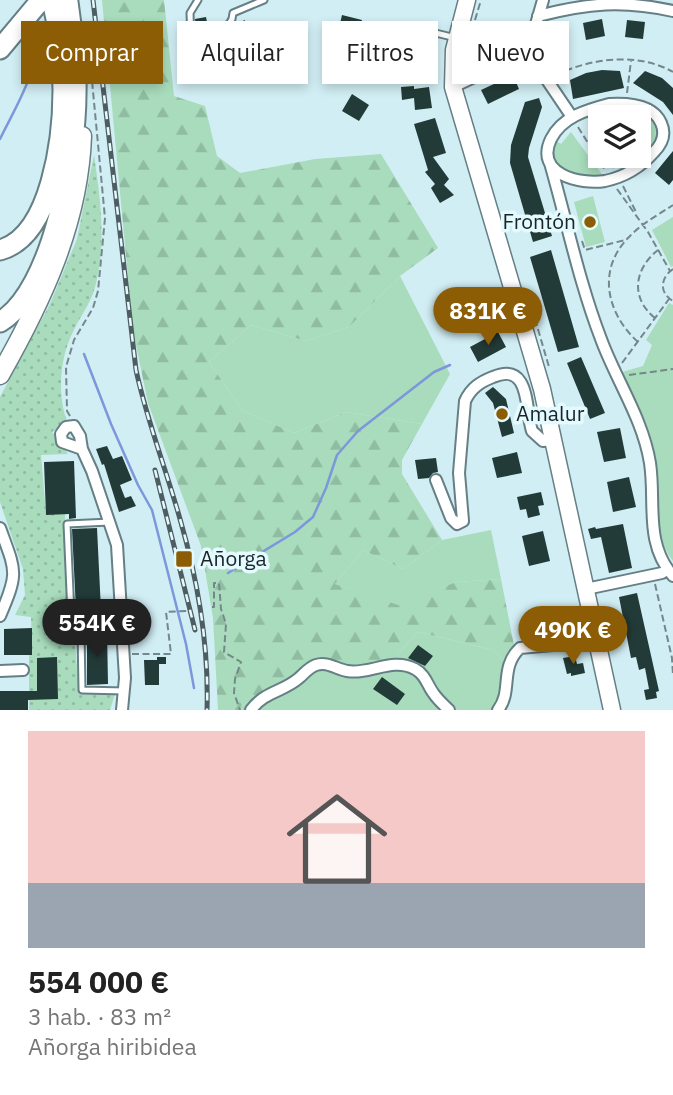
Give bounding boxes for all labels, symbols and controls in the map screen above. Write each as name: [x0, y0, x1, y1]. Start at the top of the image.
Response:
chip: Comprar: [21, 21, 163, 84]
chip: Alquilar: [177, 21, 308, 84]
chip: Filtros: [322, 21, 438, 84]
chip: Nuevo: [452, 21, 569, 84]
map controls: [588, 105, 651, 168]
button: layers: [588, 105, 651, 168]
place label: Frontón: [502, 207, 576, 235]
marker: Frontón: [582, 214, 598, 230]
pin: 831K €: [431, 288, 545, 347]
text: 831K €: [449, 295, 527, 325]
place label: Amalur: [516, 399, 585, 427]
marker: Amalur: [494, 406, 510, 422]
place label: Añorga: [200, 544, 267, 572]
marker: Añorga: [174, 549, 194, 569]
pin: 554K €: [40, 600, 154, 659]
pin: 490K €: [516, 606, 630, 666]
text: 554K €: [58, 607, 136, 637]
text: 490K €: [534, 614, 612, 644]
icon: home: [274, 776, 400, 902]
text: 554 000 €: [28, 962, 169, 1001]
text: 3 hab. · 83 m²: [28, 1001, 171, 1031]
text: Añorga hiribidea: [28, 1031, 197, 1061]

